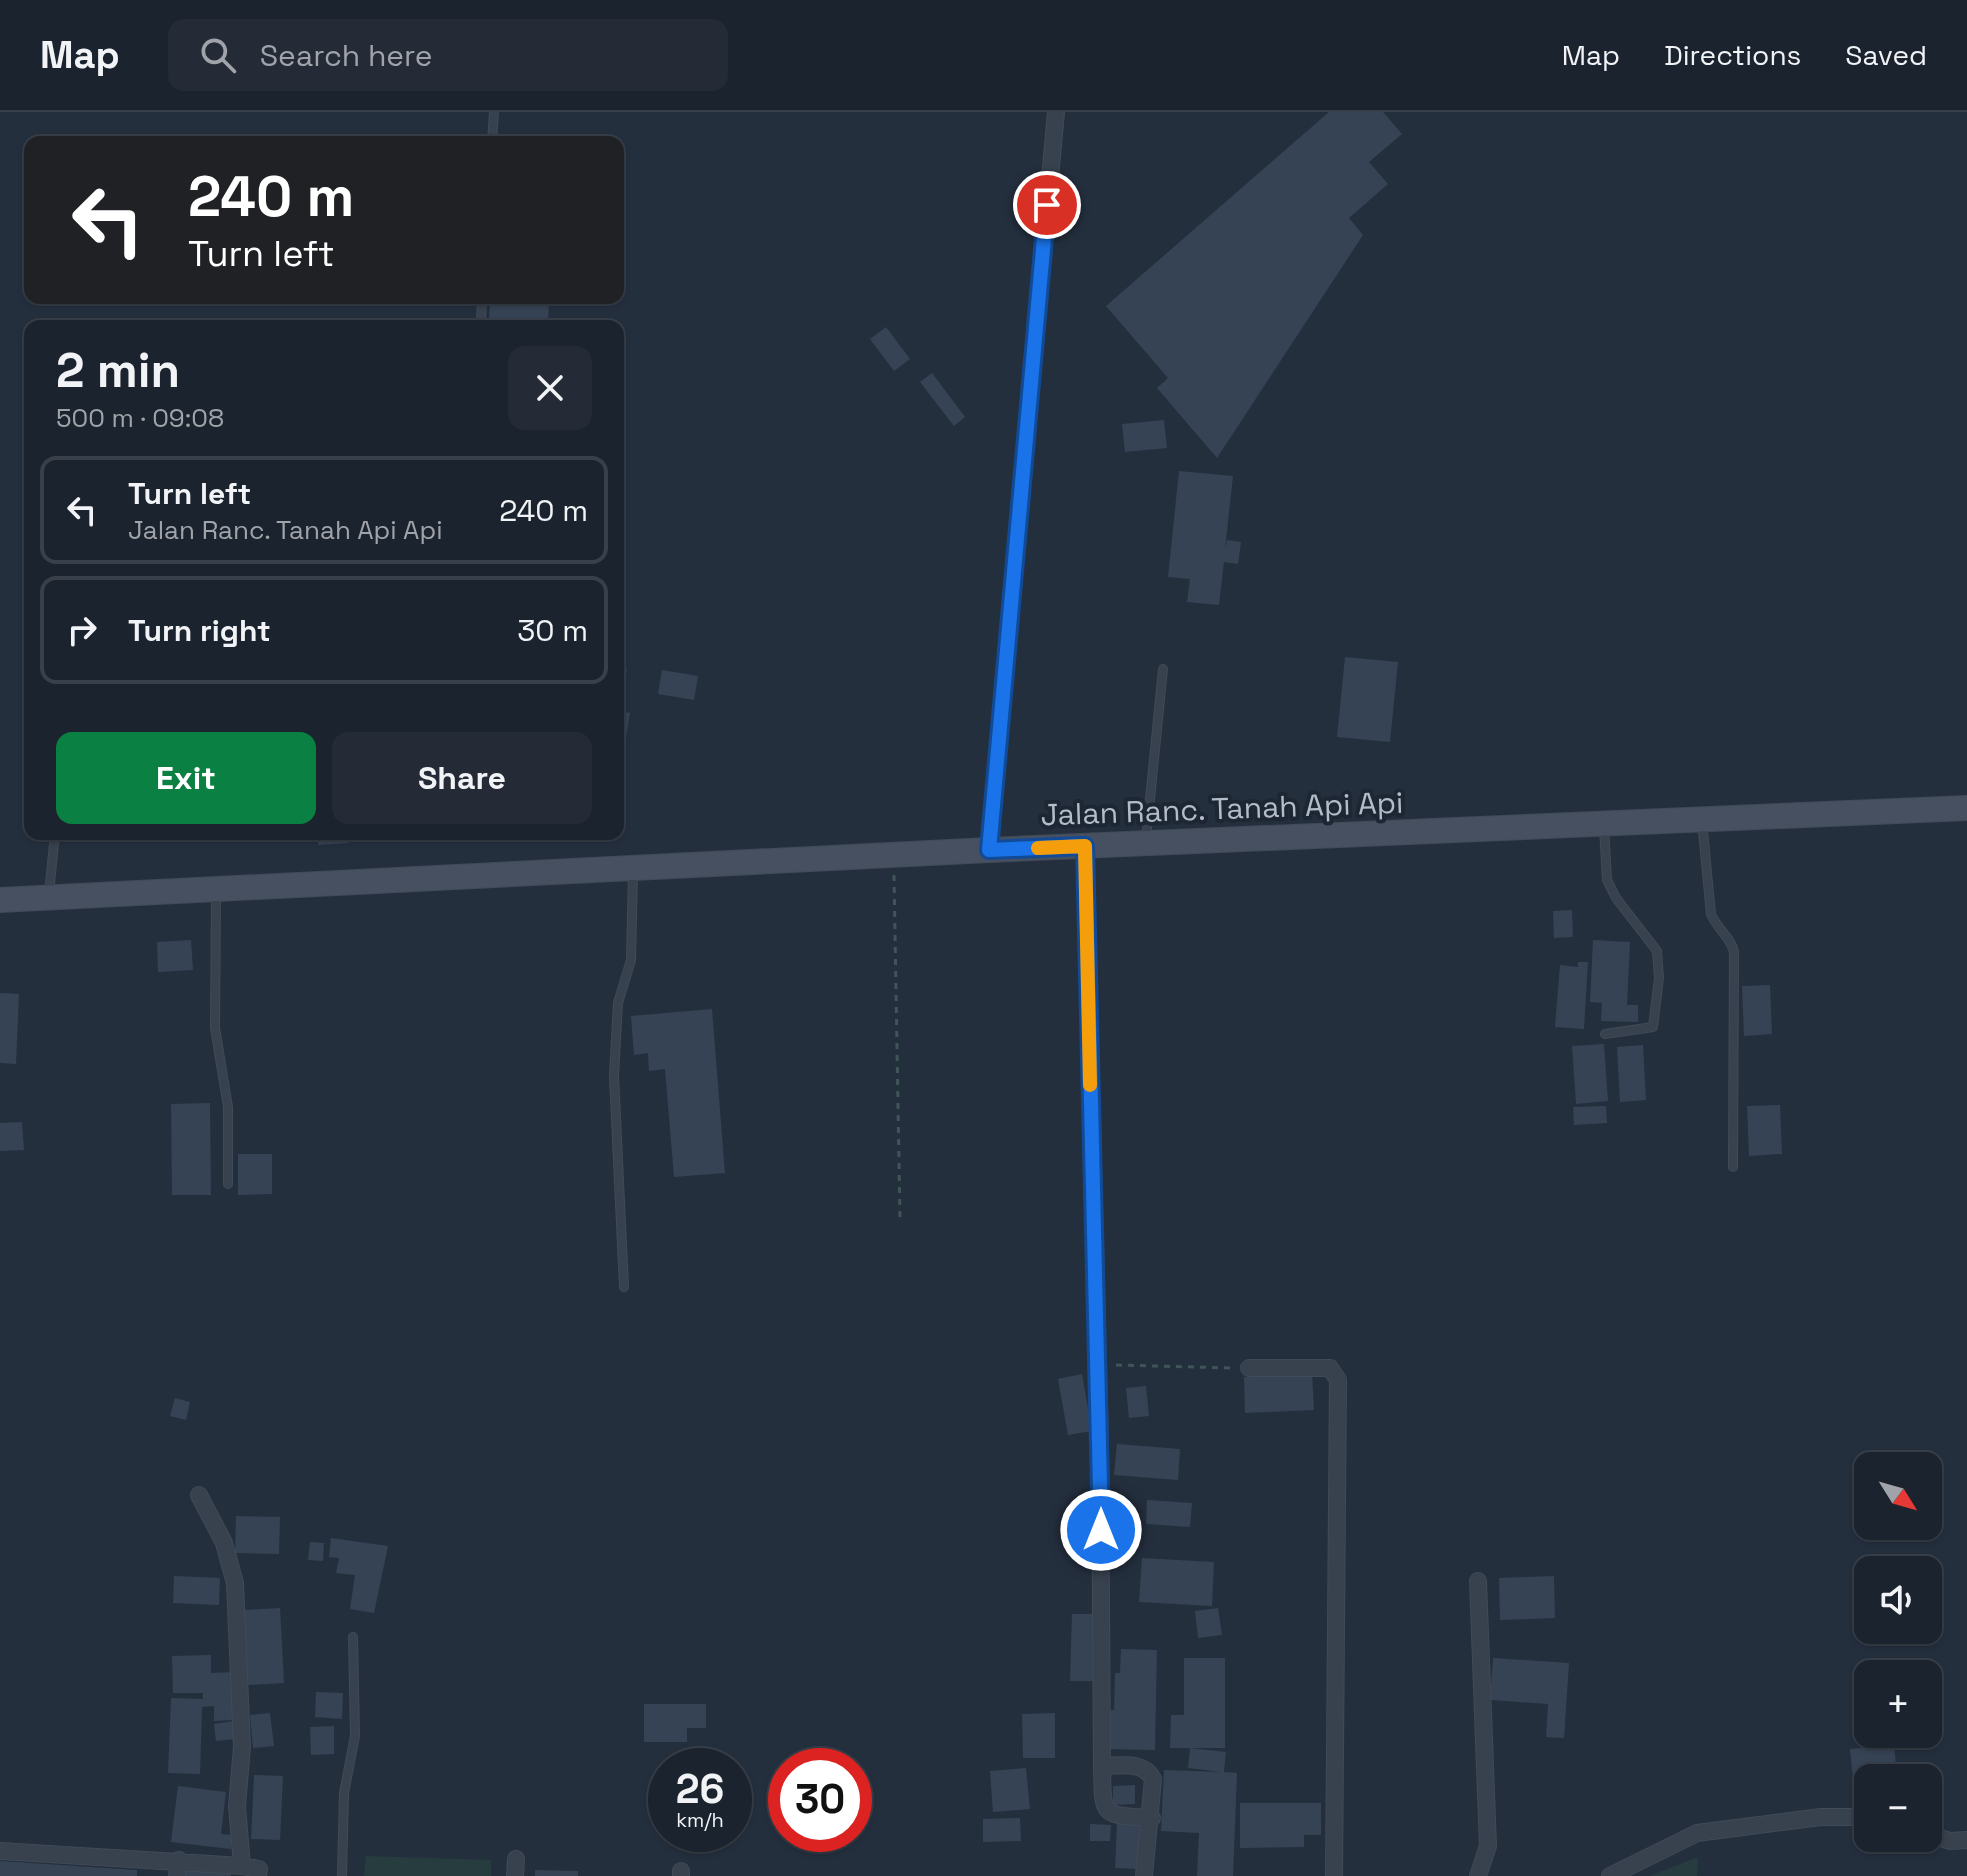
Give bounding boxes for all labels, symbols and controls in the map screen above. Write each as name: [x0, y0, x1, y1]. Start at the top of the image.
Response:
search box: [168, 19, 728, 91]
text: Map: [40, 31, 120, 79]
icon: search: [196, 33, 240, 77]
text: Search here: [260, 36, 433, 75]
text: Map: [1562, 37, 1620, 73]
text: Directions: [1664, 37, 1801, 73]
text: Saved: [1845, 37, 1927, 73]
text: 240 m: [188, 161, 354, 232]
icon: left: [56, 168, 160, 272]
pin: [1013, 171, 1081, 239]
icon: arrive: [1025, 183, 1069, 227]
text: Turn left: [188, 231, 335, 277]
text: 2 min: [56, 340, 180, 401]
button: close: [508, 346, 592, 430]
text: 500 m · 09:08: [56, 401, 224, 435]
text: Turn left: [128, 474, 251, 513]
icon: left: [60, 488, 104, 532]
text: 240 m: [499, 491, 588, 530]
text: Jalan Ranc. Tanah Api Api: [128, 513, 443, 547]
icon: right: [60, 608, 104, 652]
text: Turn right: [128, 611, 271, 650]
text: 30 m: [517, 611, 588, 650]
button: Exit: [56, 732, 316, 824]
button: Share: [332, 732, 592, 824]
street label: Jalan Ranc. Tanah Api Api: [1040, 783, 1404, 834]
north arrow: [1854, 1452, 1942, 1540]
map controls: [1854, 1452, 1942, 1852]
position arrow: [1059, 1488, 1143, 1572]
button: sound: [1854, 1556, 1942, 1644]
button: +: [1854, 1660, 1942, 1748]
speed limit sign: 30: [768, 1748, 872, 1852]
text: 26: [676, 1764, 724, 1815]
button: −: [1854, 1764, 1942, 1852]
text: km/h: [676, 1807, 724, 1833]

